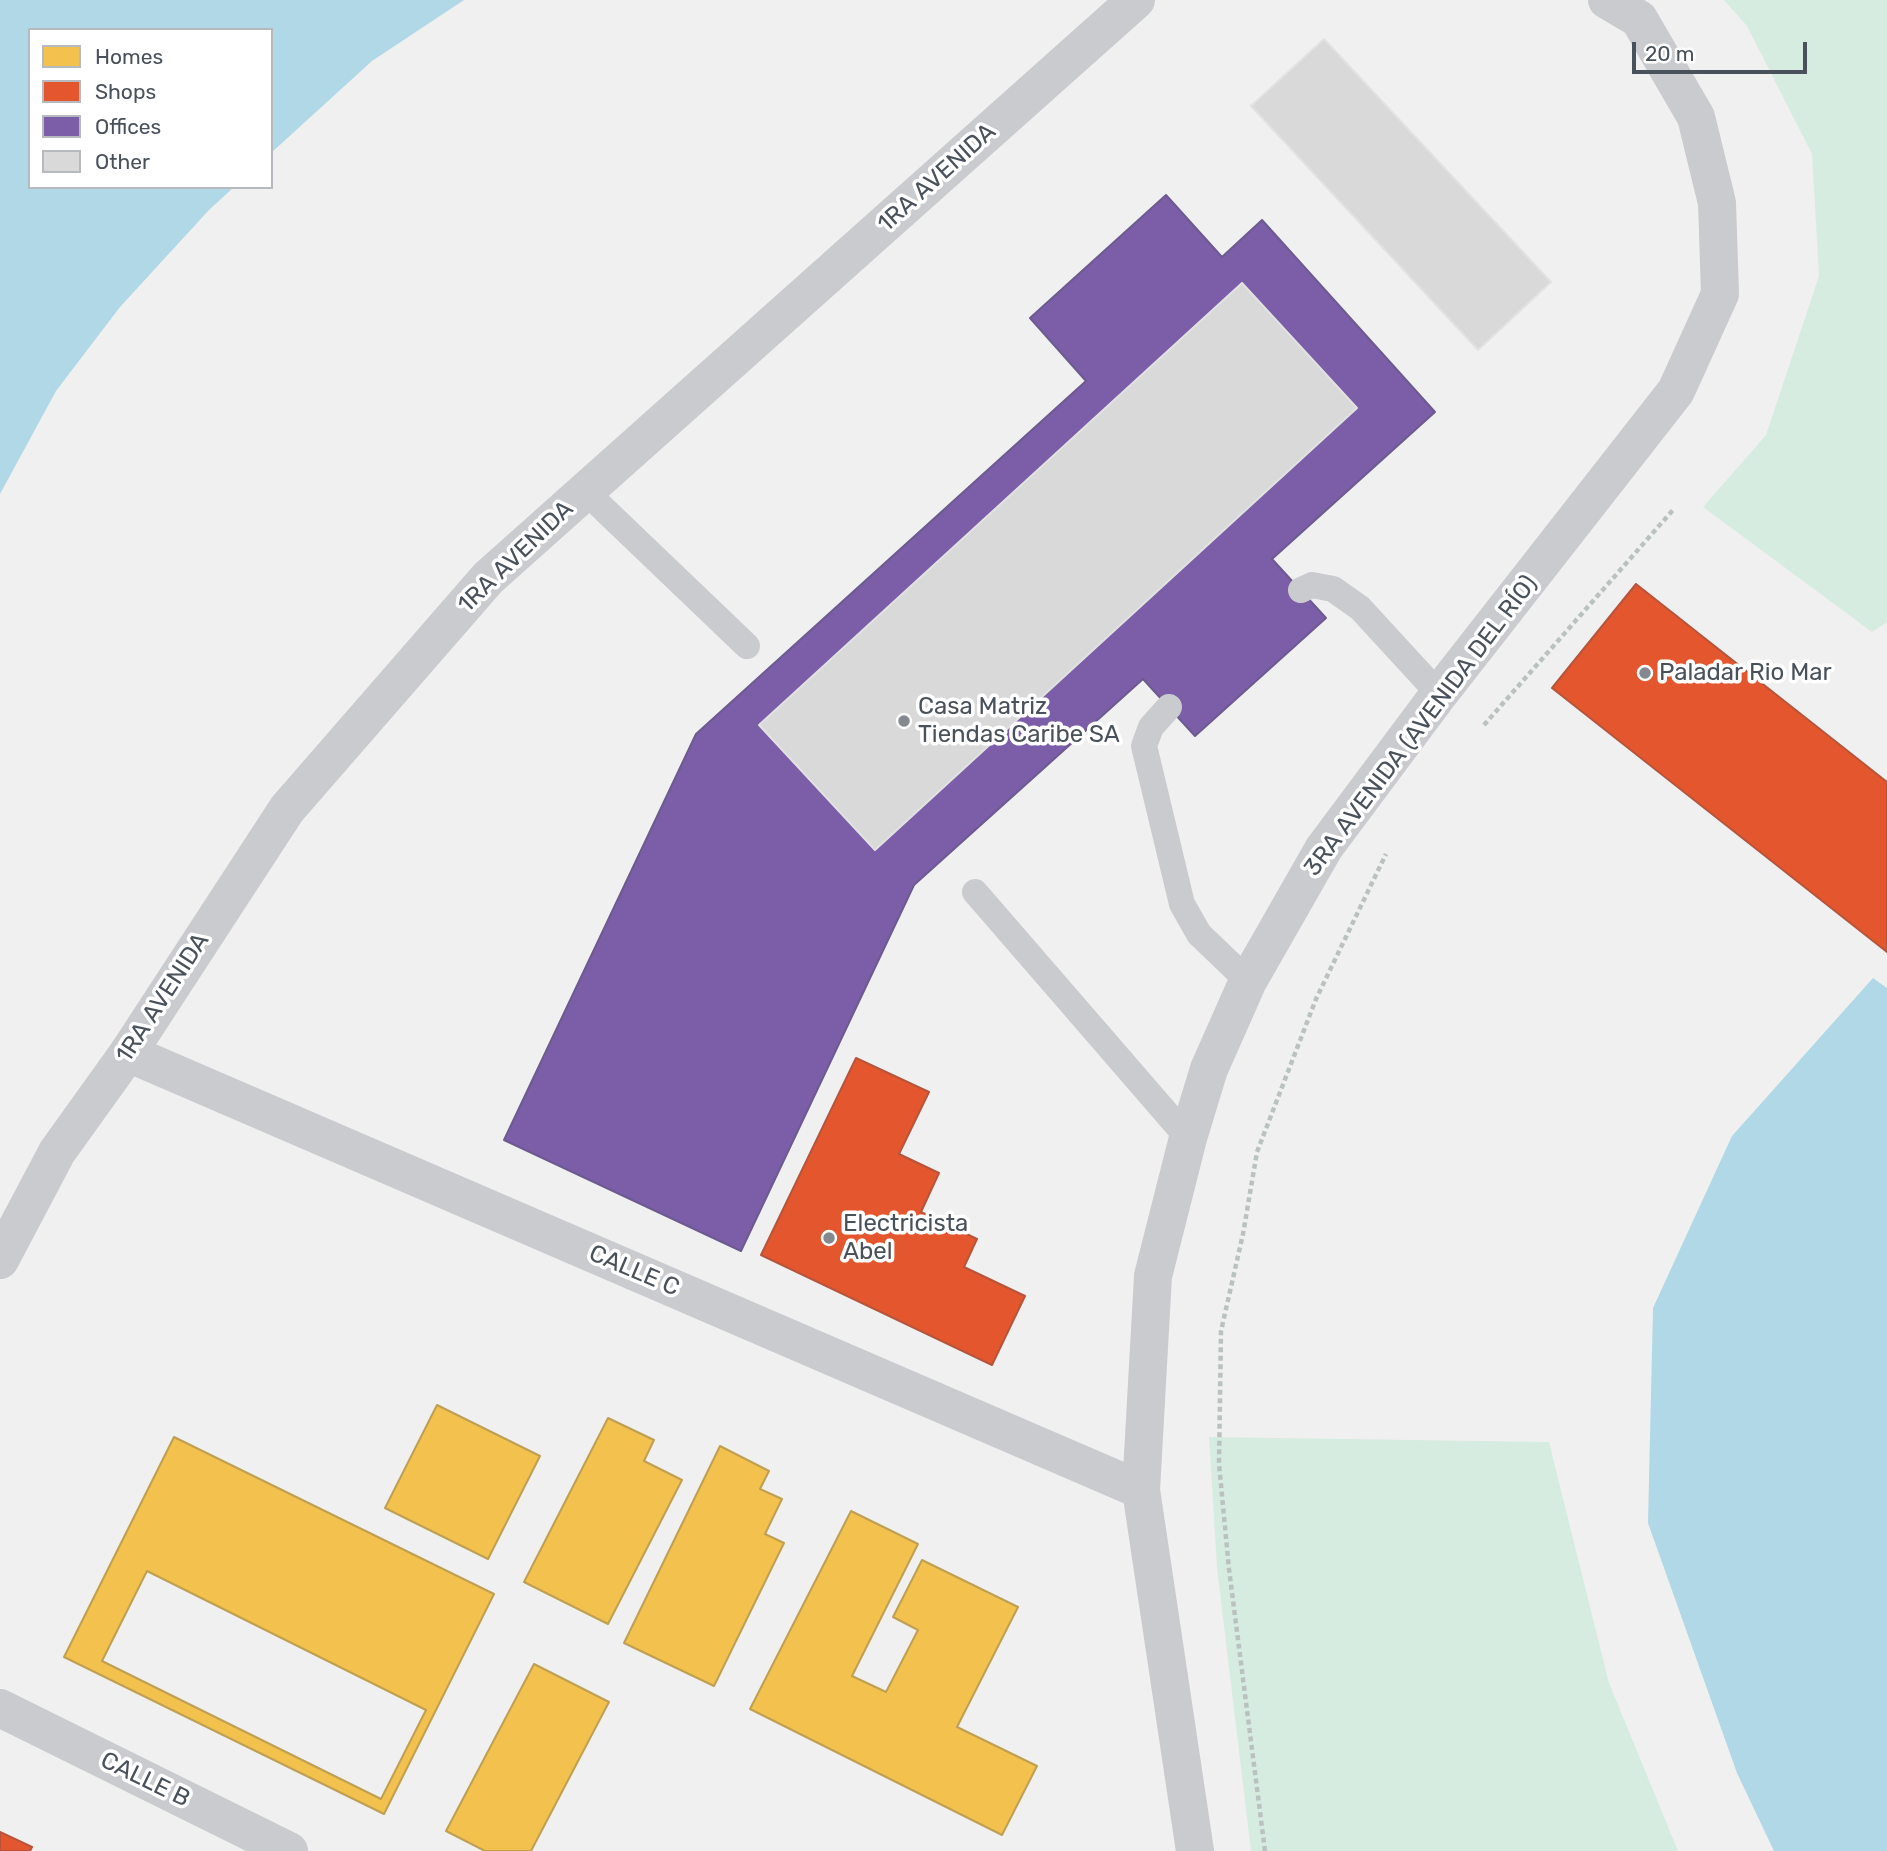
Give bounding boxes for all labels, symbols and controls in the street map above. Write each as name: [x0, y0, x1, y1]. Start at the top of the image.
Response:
legend: [28, 28, 273, 189]
scale bar: [1635, 28, 1810, 72]
text: 20 m: [1645, 41, 1694, 66]
text: Homes: [95, 44, 163, 69]
text: Shops: [95, 79, 156, 104]
text: Offices: [95, 114, 161, 139]
street label: 1RA AVENIDA: [872, 118, 1002, 238]
text: Other: [95, 149, 150, 174]
street label: 1RA AVENIDA: [453, 495, 579, 619]
street label: 3RA AVENIDA (AVENIDA DEL RÍO): [1298, 570, 1544, 882]
place label: Paladar Rio Mar: [1659, 659, 1832, 687]
marker: Paladar Rio Mar: [1637, 665, 1653, 681]
place label: Casa Matriz Tiendas Caribe SA: [918, 693, 1120, 749]
marker: Casa Matriz Tiendas Caribe SA: [896, 713, 912, 729]
street label: 1RA AVENIDA: [110, 928, 216, 1068]
place label: Electricista Abel: [843, 1210, 968, 1266]
marker: Electricista Abel: [821, 1230, 837, 1246]
street label: CALLE C: [584, 1239, 684, 1303]
street label: CALLE B: [96, 1746, 194, 1814]

